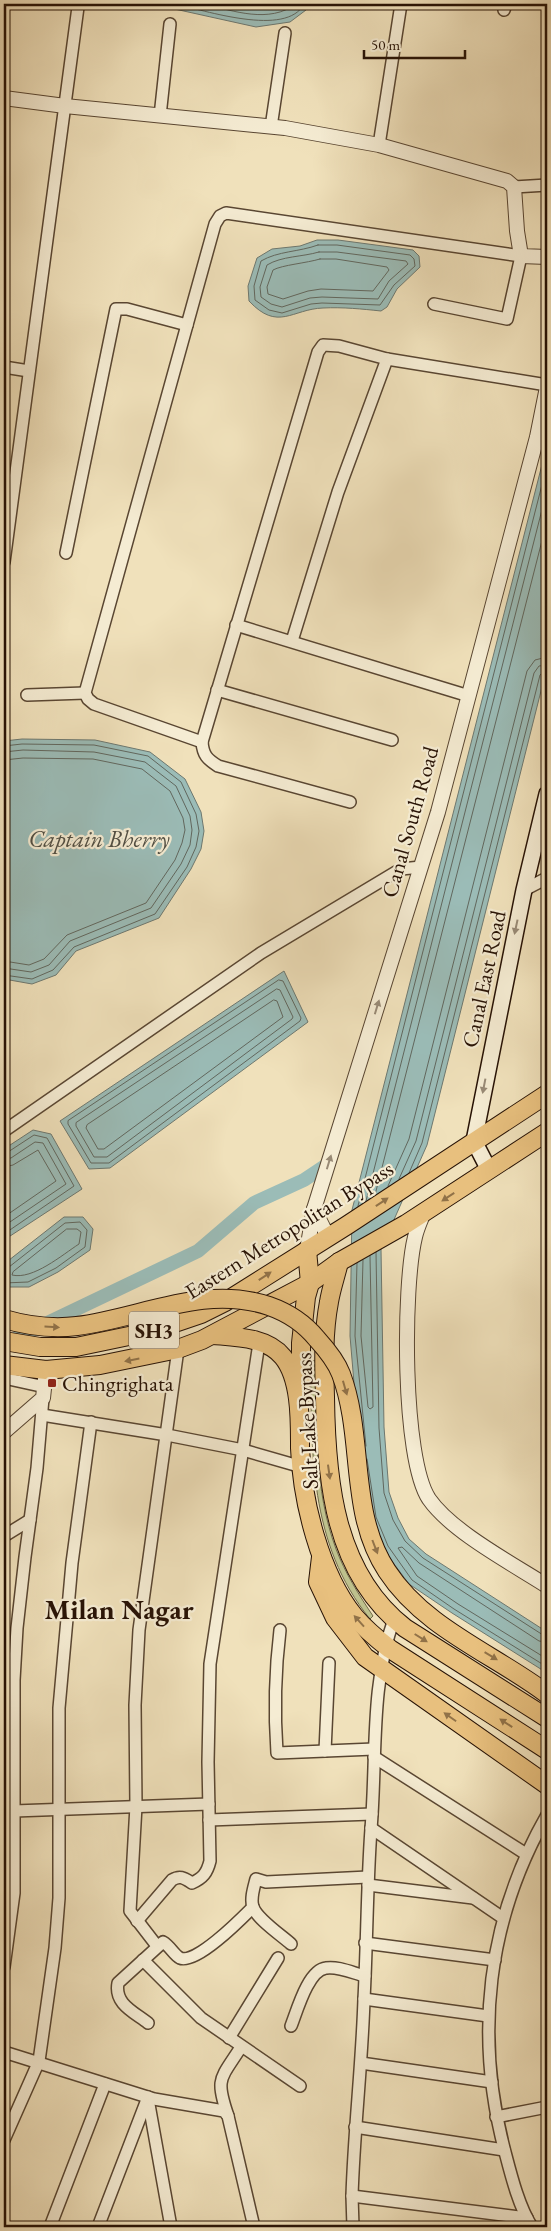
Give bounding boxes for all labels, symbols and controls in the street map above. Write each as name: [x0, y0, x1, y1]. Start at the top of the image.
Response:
scale bar: [364, 28, 465, 60]
text: 50 m: [371, 35, 400, 54]
street label: Canal South Road: [375, 742, 446, 901]
water label: Captain Bherry: [28, 823, 170, 854]
street label: Canal East Road: [455, 907, 513, 1050]
one-way arrow: [512, 919, 520, 935]
one-way arrow: [374, 999, 382, 1014]
one-way arrow: [480, 1078, 488, 1094]
street label: Eastern Metropolitan Bypass: [179, 1154, 399, 1306]
one-way arrow: [325, 1155, 333, 1170]
one-way arrow: [441, 1192, 454, 1201]
one-way arrow: [375, 1197, 389, 1207]
one-way arrow: [258, 1272, 271, 1281]
road number: SH3: [129, 1312, 179, 1348]
one-way arrow: [44, 1323, 60, 1331]
street label: Salt Lake Bypass: [289, 1352, 325, 1490]
one-way arrow: [124, 1356, 140, 1364]
place label: Chingrighata: [62, 1369, 174, 1398]
marker: Chingrighata: [46, 1377, 58, 1389]
one-way arrow: [341, 1381, 349, 1396]
one-way arrow: [325, 1464, 333, 1480]
one-way arrow: [371, 1540, 379, 1555]
district label: Milan Nagar: [45, 1591, 194, 1627]
one-way arrow: [353, 1616, 365, 1628]
one-way arrow: [414, 1633, 427, 1642]
one-way arrow: [484, 1652, 498, 1661]
one-way arrow: [443, 1712, 457, 1722]
one-way arrow: [500, 1719, 513, 1728]

